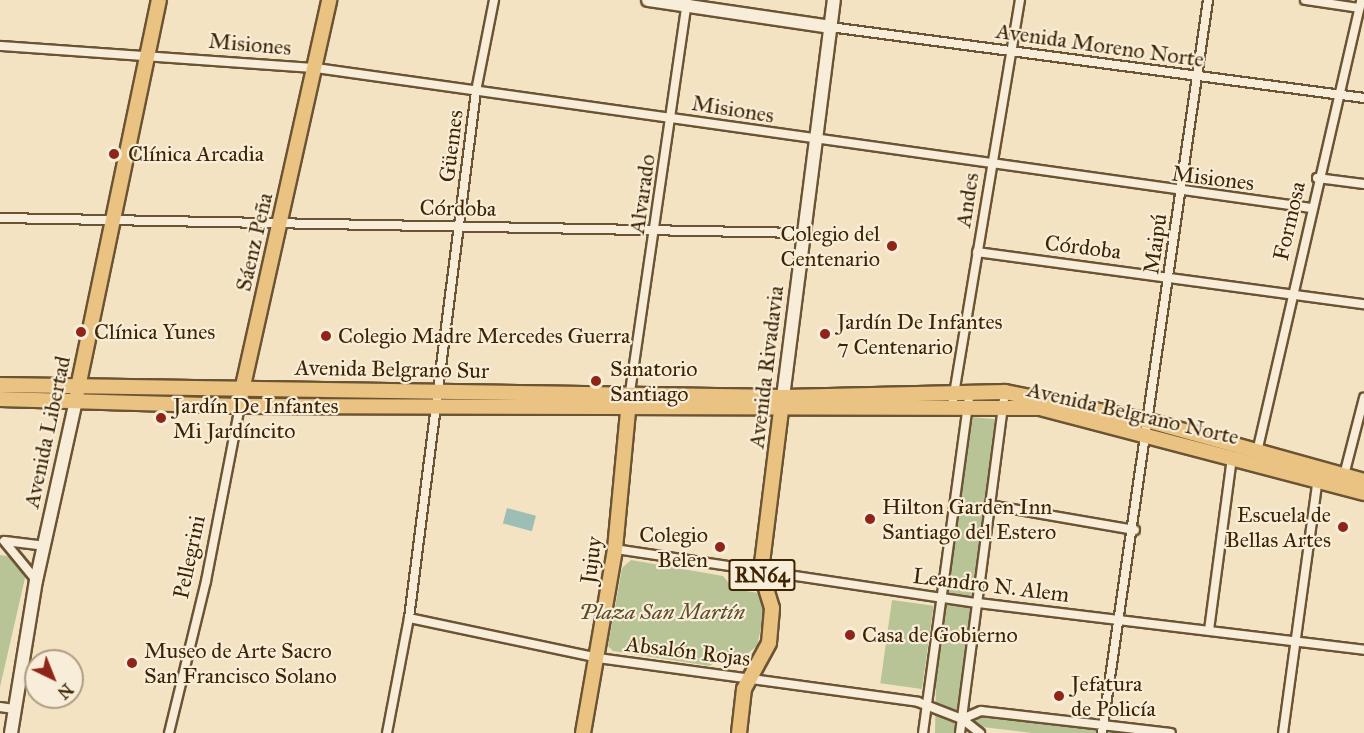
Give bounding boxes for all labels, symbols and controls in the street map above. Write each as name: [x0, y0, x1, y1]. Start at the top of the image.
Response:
street label: Avenida Moreno Norte: [994, 17, 1206, 73]
street label: Misiones: [207, 27, 293, 61]
street label: Misiones: [690, 89, 776, 129]
street label: Güemes: [433, 108, 469, 184]
place label: Clínica Arcadia: [128, 141, 264, 167]
marker: Clínica Arcadia: [105, 145, 123, 163]
street label: Alvarado: [623, 152, 661, 236]
street label: Misiones: [1170, 160, 1256, 196]
street label: Andes: [950, 171, 984, 229]
street label: Formosa: [1267, 179, 1311, 263]
street label: Sáenz Peña: [230, 190, 278, 294]
street label: Córdoba: [419, 194, 497, 222]
street label: Maipú: [1138, 212, 1172, 276]
place label: Colegio del Centenario: [780, 220, 880, 272]
street label: Córdoba: [1043, 229, 1123, 265]
marker: Colegio del Centenario: [885, 239, 899, 253]
street label: Avenida Rivadavia: [743, 284, 789, 450]
place label: Jardín De Infantes 7 Centenario: [837, 308, 1003, 360]
place label: Clínica Yunes: [94, 319, 215, 345]
marker: Clínica Yunes: [72, 323, 90, 341]
place label: Colegio Madre Mercedes Guerra: [338, 323, 630, 349]
marker: Jardín De Infantes 7 Centenario: [818, 327, 832, 341]
marker: Colegio Madre Mercedes Guerra: [319, 329, 333, 343]
street label: Avenida Libertad: [18, 354, 76, 510]
street label: Avenida Belgrano Sur: [295, 354, 489, 384]
place label: Sanatorio Santiago: [610, 355, 698, 406]
marker: Sanatorio Santiago: [587, 372, 605, 390]
street label: Avenida Belgrano Norte: [1025, 376, 1241, 450]
place label: Jardín De Infantes Mi Jardíncito: [173, 392, 339, 444]
marker: Jardín De Infantes Mi Jardíncito: [154, 411, 168, 425]
place label: Hilton Garden Inn Santiago del Estero: [882, 493, 1056, 544]
place label: Escuela de Bellas Artes: [1225, 501, 1331, 552]
marker: Hilton Garden Inn Santiago del Estero: [863, 512, 877, 526]
street label: Pellegrini: [167, 513, 211, 601]
marker: Escuela de Bellas Artes: [1336, 520, 1350, 534]
place label: Colegio Belen: [639, 521, 708, 572]
street label: Jujuy: [575, 535, 607, 585]
marker: Colegio Belen: [713, 540, 727, 554]
road number: RN64: [728, 557, 796, 593]
street label: Leandro N. Alem: [911, 562, 1071, 608]
park label: Plaza San Martín: [579, 599, 745, 625]
place label: Casa de Gobierno: [862, 622, 1018, 648]
marker: Casa de Gobierno: [843, 628, 857, 642]
street label: Absalón Rojas: [624, 630, 752, 672]
place label: Museo de Arte Sacro San Francisco Solano: [144, 637, 337, 688]
north arrow: [24, 649, 84, 709]
marker: Museo de Arte Sacro San Francisco Solano: [125, 656, 139, 670]
place label: Jefatura de Policía: [1071, 670, 1156, 722]
text: N: [54, 679, 77, 703]
marker: Jefatura de Policía: [1052, 689, 1066, 703]

